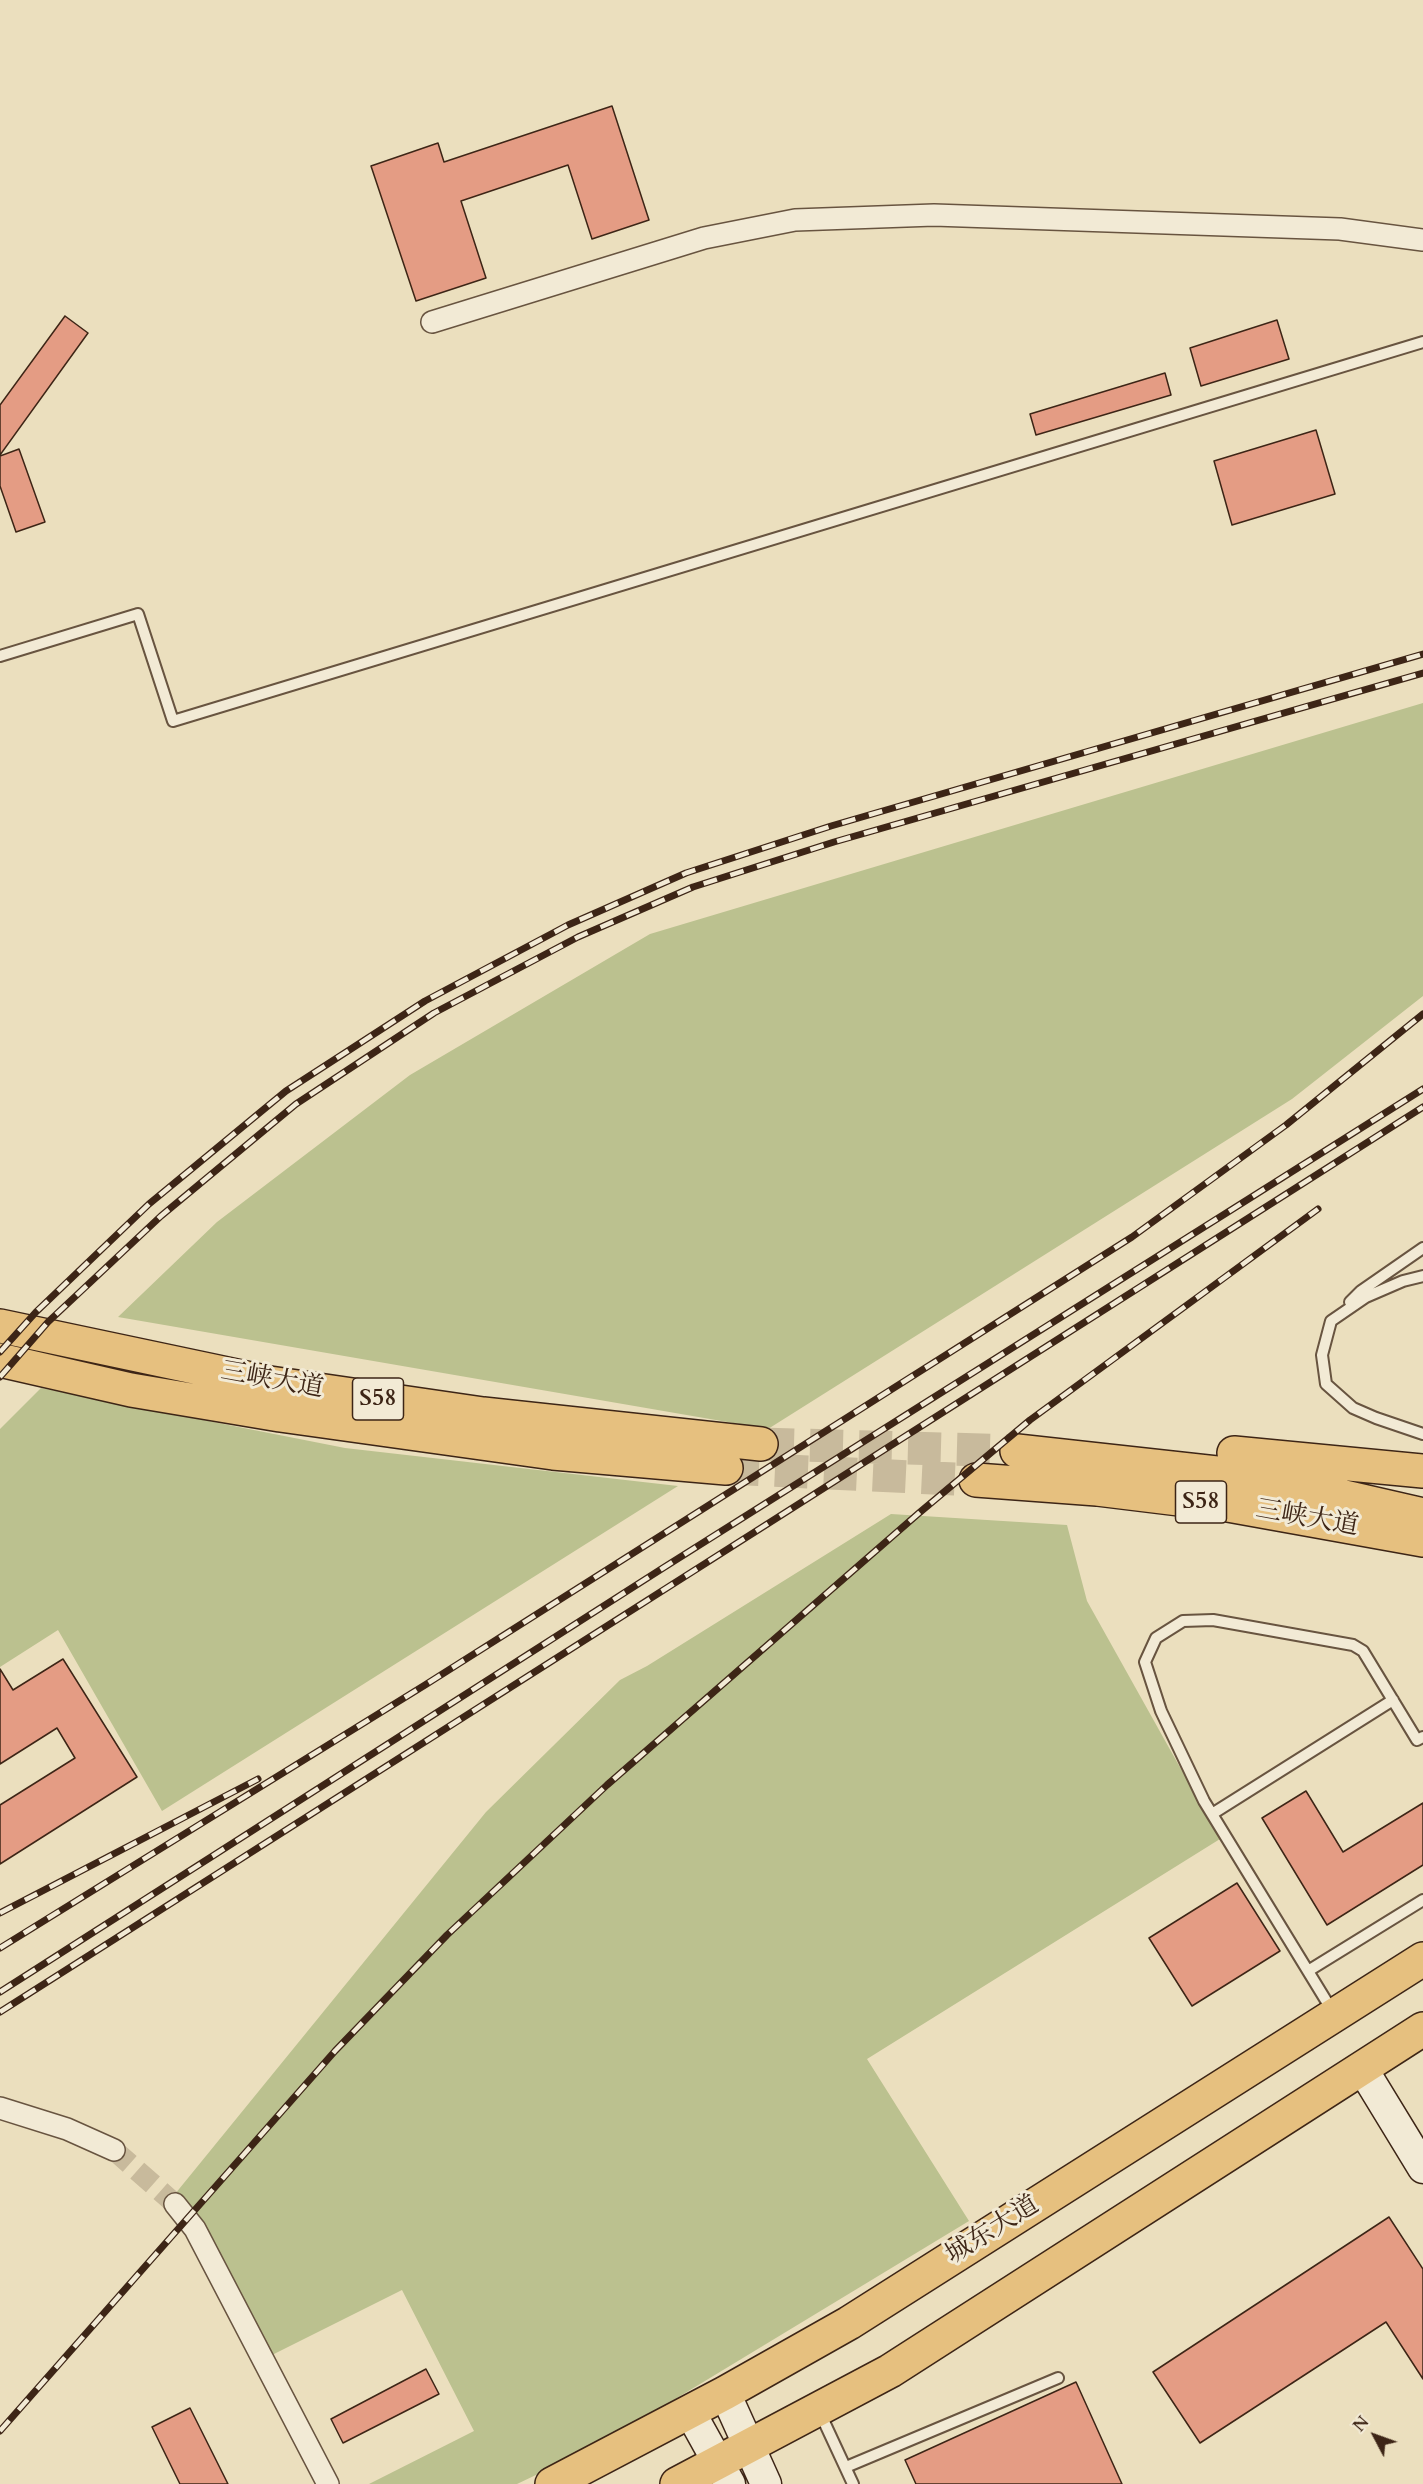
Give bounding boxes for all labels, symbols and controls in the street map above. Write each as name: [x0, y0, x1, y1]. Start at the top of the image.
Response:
street label: 三峡大道: [218, 1357, 326, 1405]
road number: S58: [352, 1378, 404, 1420]
road number: S58: [1176, 1481, 1226, 1523]
street label: 三峡大道: [1253, 1495, 1361, 1543]
street label: 城东大道: [941, 2190, 1045, 2272]
north arrow: [1345, 2406, 1405, 2466]
text: N: [1349, 2412, 1374, 2437]

